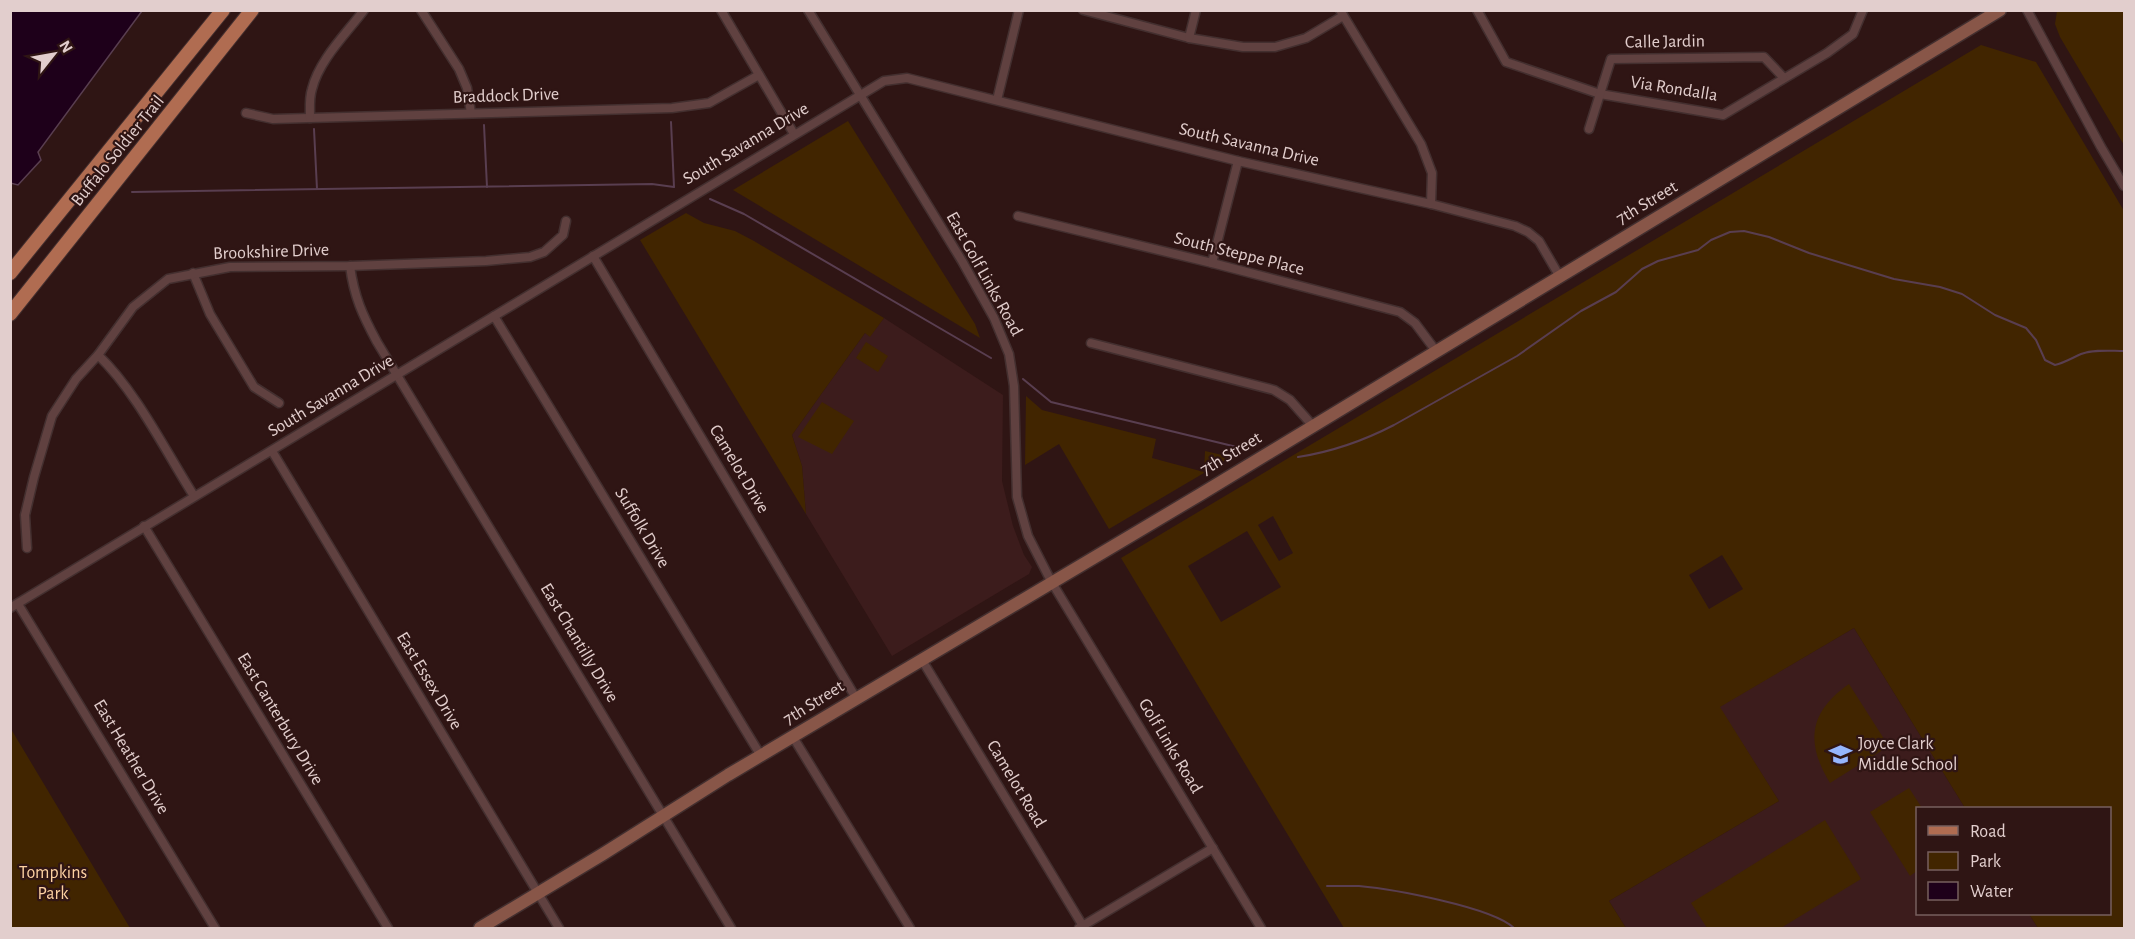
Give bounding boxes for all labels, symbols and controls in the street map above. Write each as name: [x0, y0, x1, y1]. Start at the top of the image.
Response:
north arrow: [24, 24, 84, 84]
street label: Calle Jardin: [1625, 32, 1705, 52]
text: N: [56, 38, 76, 56]
street label: Via Rondalla: [1629, 73, 1719, 105]
street label: Braddock Drive: [452, 85, 560, 107]
street label: Buffalo Soldier Trail: [68, 92, 168, 210]
street label: South Savanna Drive: [680, 99, 812, 189]
street label: South Savanna Drive: [1177, 120, 1321, 170]
street label: 7th Street: [1613, 178, 1681, 228]
street label: East Golf Links Road: [942, 209, 1026, 339]
street label: South Steppe Place: [1172, 229, 1306, 279]
street label: Brookshire Drive: [213, 241, 329, 263]
street label: South Savanna Drive: [265, 351, 397, 441]
street label: Camelot Drive: [706, 422, 772, 516]
street label: 7th Street: [1197, 429, 1265, 479]
street label: Suffolk Drive: [611, 485, 673, 571]
street label: East Chantilly Drive: [536, 580, 622, 706]
street label: East Essex Drive: [393, 629, 465, 733]
street label: East Canterbury Drive: [233, 650, 327, 788]
street label: 7th Street: [780, 677, 848, 729]
street label: Golf Links Road: [1135, 696, 1205, 796]
street label: East Heather Drive: [90, 697, 172, 817]
place label: Joyce Clark Middle School: [1858, 735, 1957, 774]
street label: Camelot Road: [983, 737, 1049, 831]
school or university icon: Joyce Clark Middle School: [1827, 741, 1853, 767]
legend: [1916, 807, 2111, 915]
text: Road: [1970, 823, 2006, 841]
text: Park: [1970, 853, 2002, 871]
park label: Tompkins Park: [19, 864, 87, 903]
text: Water: [1970, 883, 2013, 901]

